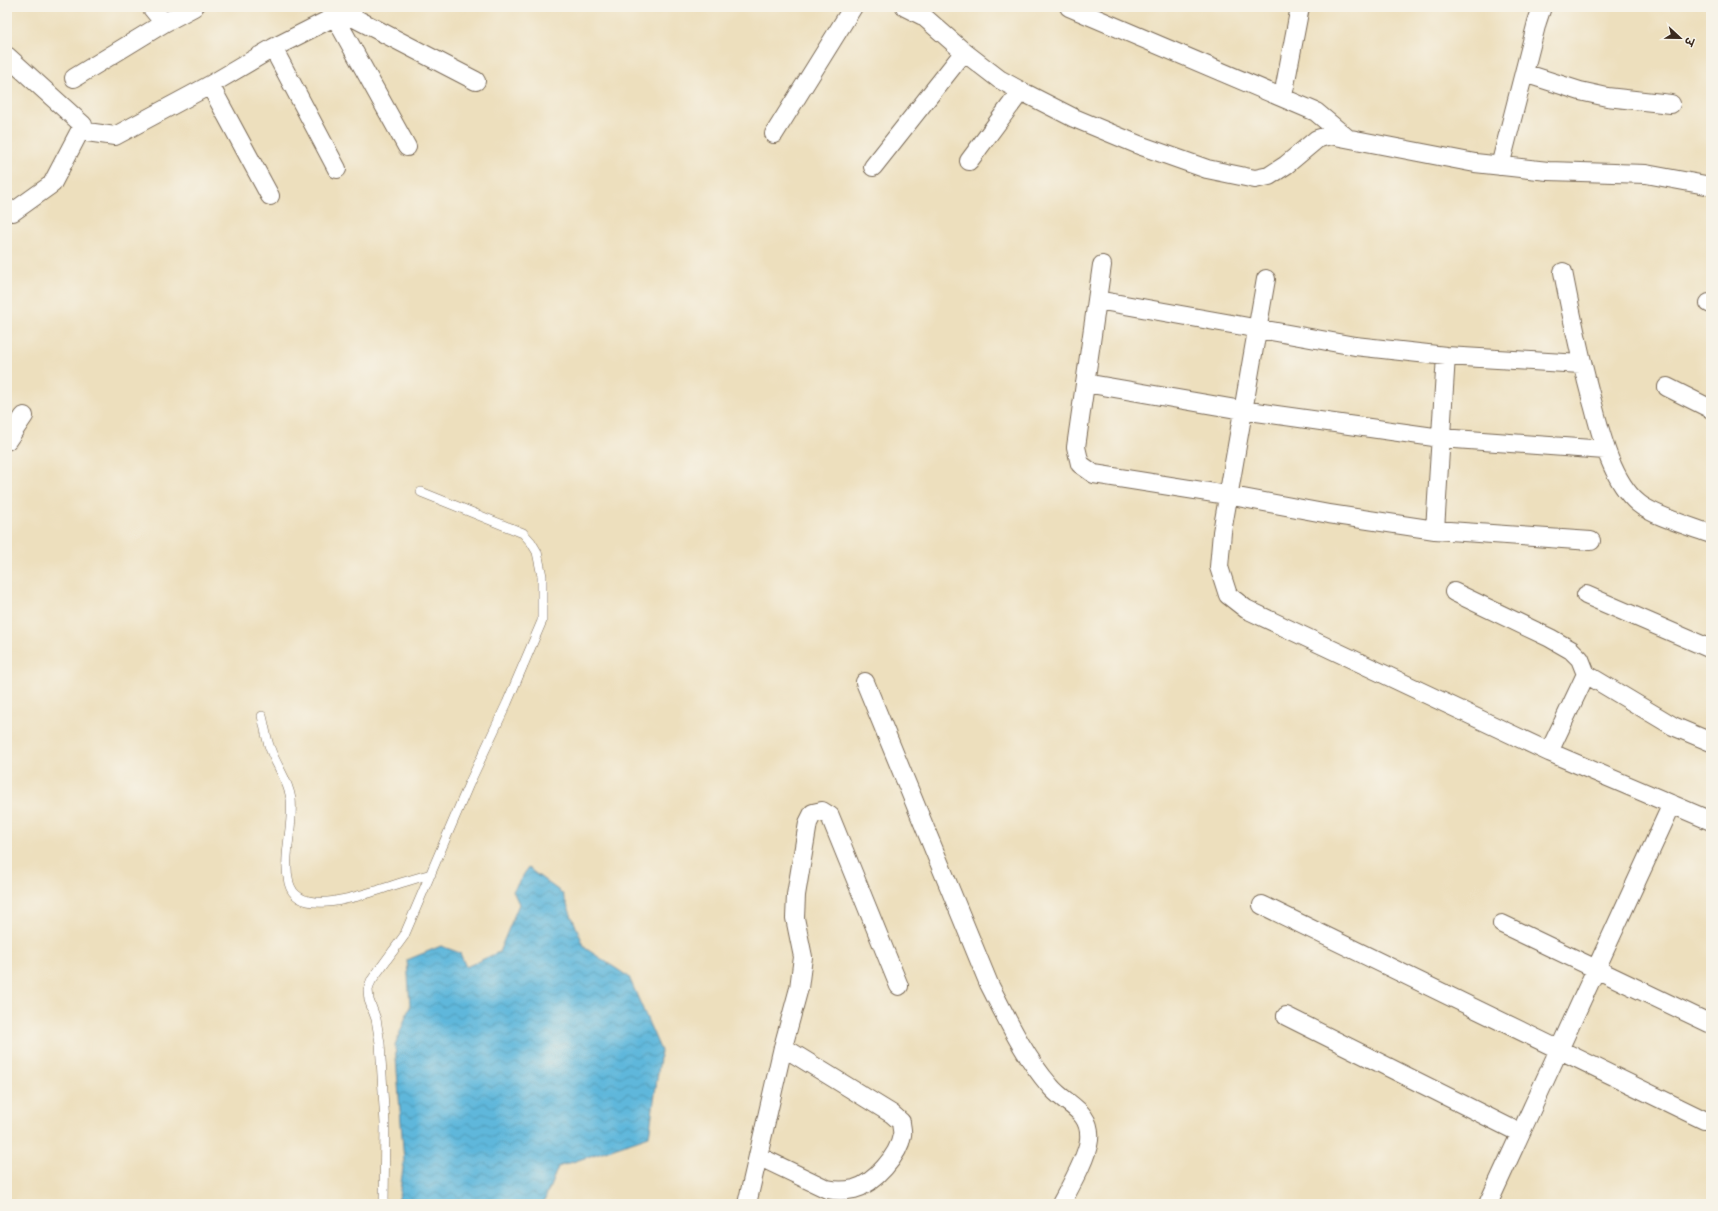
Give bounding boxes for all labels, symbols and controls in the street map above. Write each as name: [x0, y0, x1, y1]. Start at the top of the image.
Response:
north arrow: [1660, 18, 1700, 58]
text: उ: [1680, 34, 1699, 50]

